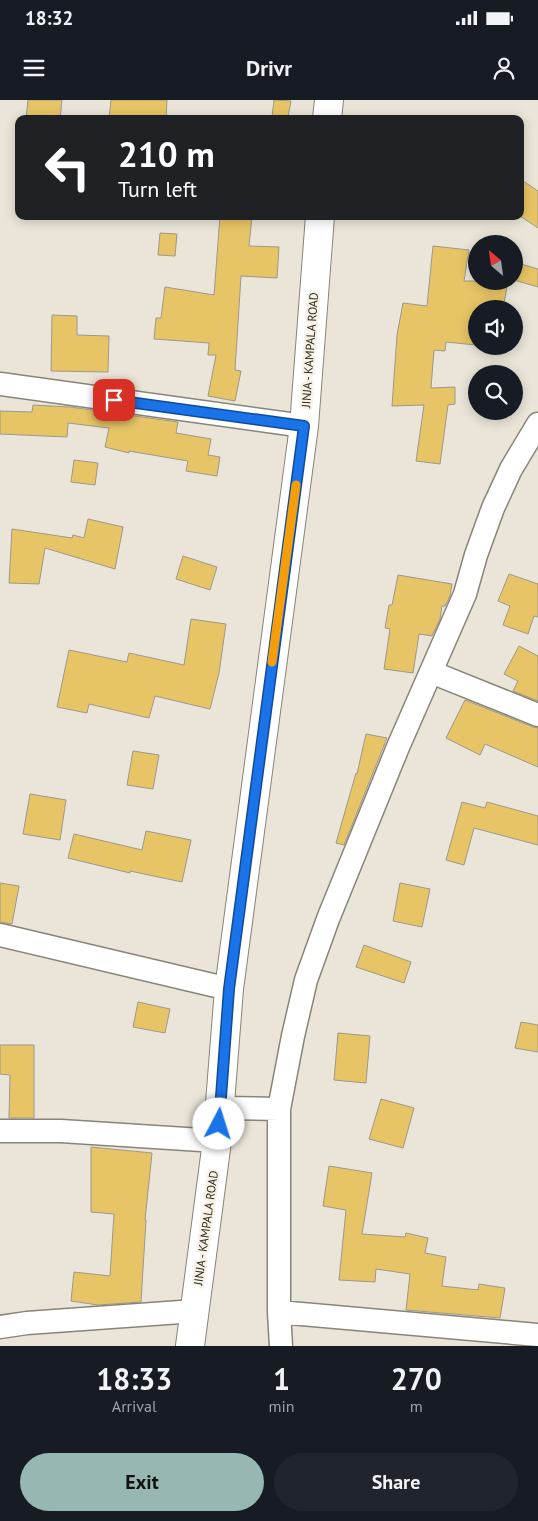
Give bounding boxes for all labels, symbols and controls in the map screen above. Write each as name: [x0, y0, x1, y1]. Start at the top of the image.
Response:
text: 18:32: [25, 6, 73, 30]
icon: menu: [20, 54, 48, 82]
text: Drivr: [246, 54, 292, 82]
icon: person: [490, 54, 518, 82]
text: 210 m: [118, 131, 215, 177]
icon: left: [35, 135, 100, 200]
text: Turn left: [118, 175, 197, 203]
north arrow: [468, 235, 522, 290]
map controls: [468, 235, 523, 420]
street label: JINJA - KAMPALA ROAD: [298, 292, 321, 409]
button: sound: [468, 300, 523, 355]
button: search: [468, 365, 523, 420]
pin: [93, 379, 135, 421]
icon: arrive: [100, 386, 128, 414]
position arrow: [192, 1097, 244, 1149]
street label: JINJA - KAMPALA ROAD: [190, 1169, 221, 1287]
text: 18:33: [96, 1359, 172, 1398]
text: 1: [273, 1359, 290, 1398]
text: 270: [391, 1359, 442, 1398]
text: Arrival: [112, 1396, 157, 1416]
text: min: [269, 1396, 295, 1416]
text: m: [410, 1396, 423, 1416]
button: Exit: [20, 1453, 264, 1511]
button: Share: [274, 1453, 518, 1511]

